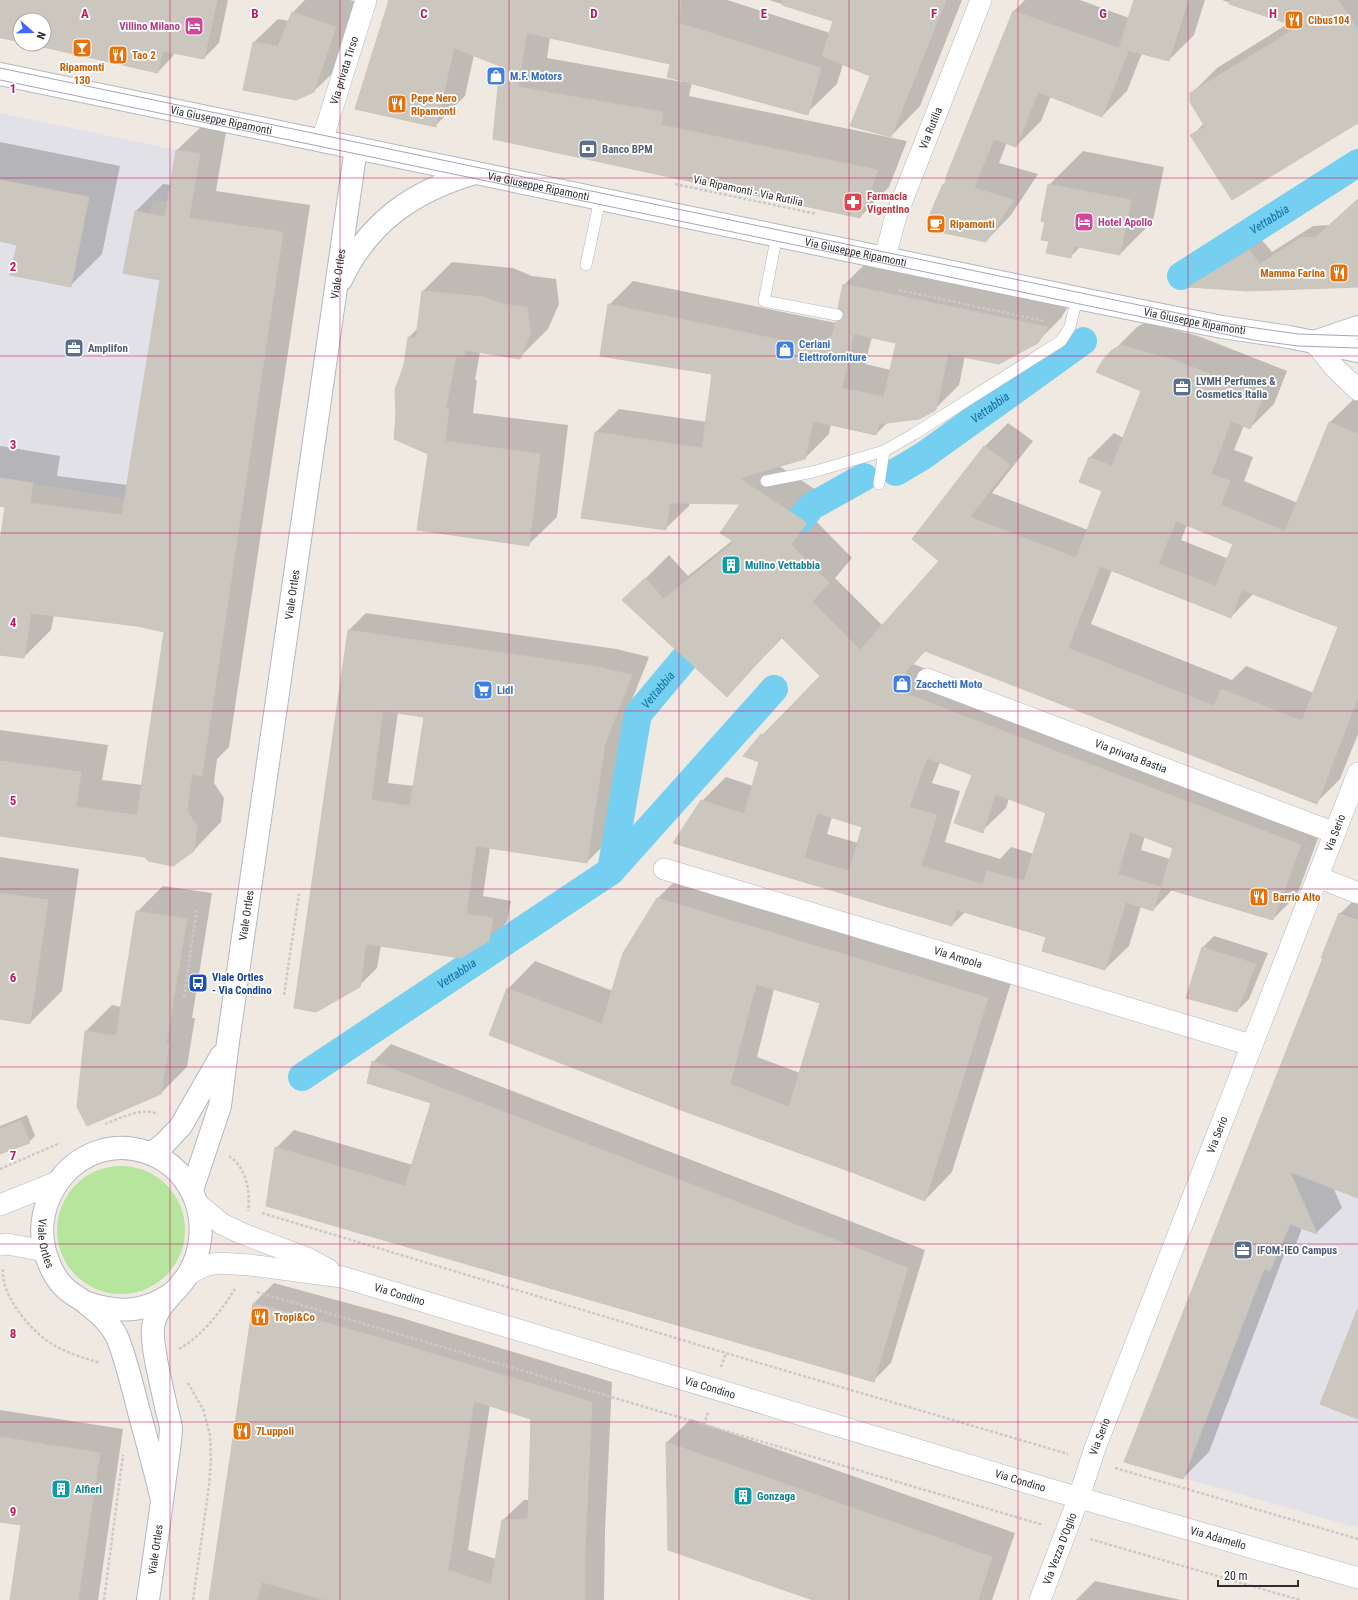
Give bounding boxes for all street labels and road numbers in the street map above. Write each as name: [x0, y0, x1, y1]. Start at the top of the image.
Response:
street label: Via privata Tirso: [327, 34, 361, 106]
street label: Via Giuseppe Ripamonti: [169, 103, 273, 137]
street label: Via Rutilia: [917, 105, 945, 151]
street label: Via Giuseppe Ripamonti: [486, 169, 591, 203]
street label: Via Ripamonti - Via Rutilia: [692, 173, 804, 209]
street label: Via Giuseppe Ripamonti: [804, 235, 908, 269]
street label: Viale Ortles: [328, 248, 348, 300]
street label: Via Giuseppe Ripamonti: [1143, 305, 1247, 337]
street label: Viale Ortles: [282, 569, 302, 620]
street label: Via privata Bastia: [1093, 736, 1169, 776]
street label: Via Serio: [1322, 812, 1348, 853]
street label: Viale Ortles: [236, 889, 256, 941]
street label: Via Ampola: [932, 944, 984, 971]
street label: Via Serio: [1204, 1114, 1230, 1155]
street label: Viale Ortles: [36, 1218, 57, 1270]
street label: Via Condino: [373, 1281, 427, 1308]
street label: Via Condino: [683, 1374, 737, 1401]
street label: Via Serio: [1087, 1416, 1113, 1457]
street label: Via Condino: [993, 1467, 1048, 1494]
street label: Via Vezza D'Oglio: [1040, 1510, 1079, 1586]
street label: Viale Ortles: [145, 1524, 165, 1575]
street label: Via Adamello: [1189, 1524, 1248, 1552]

